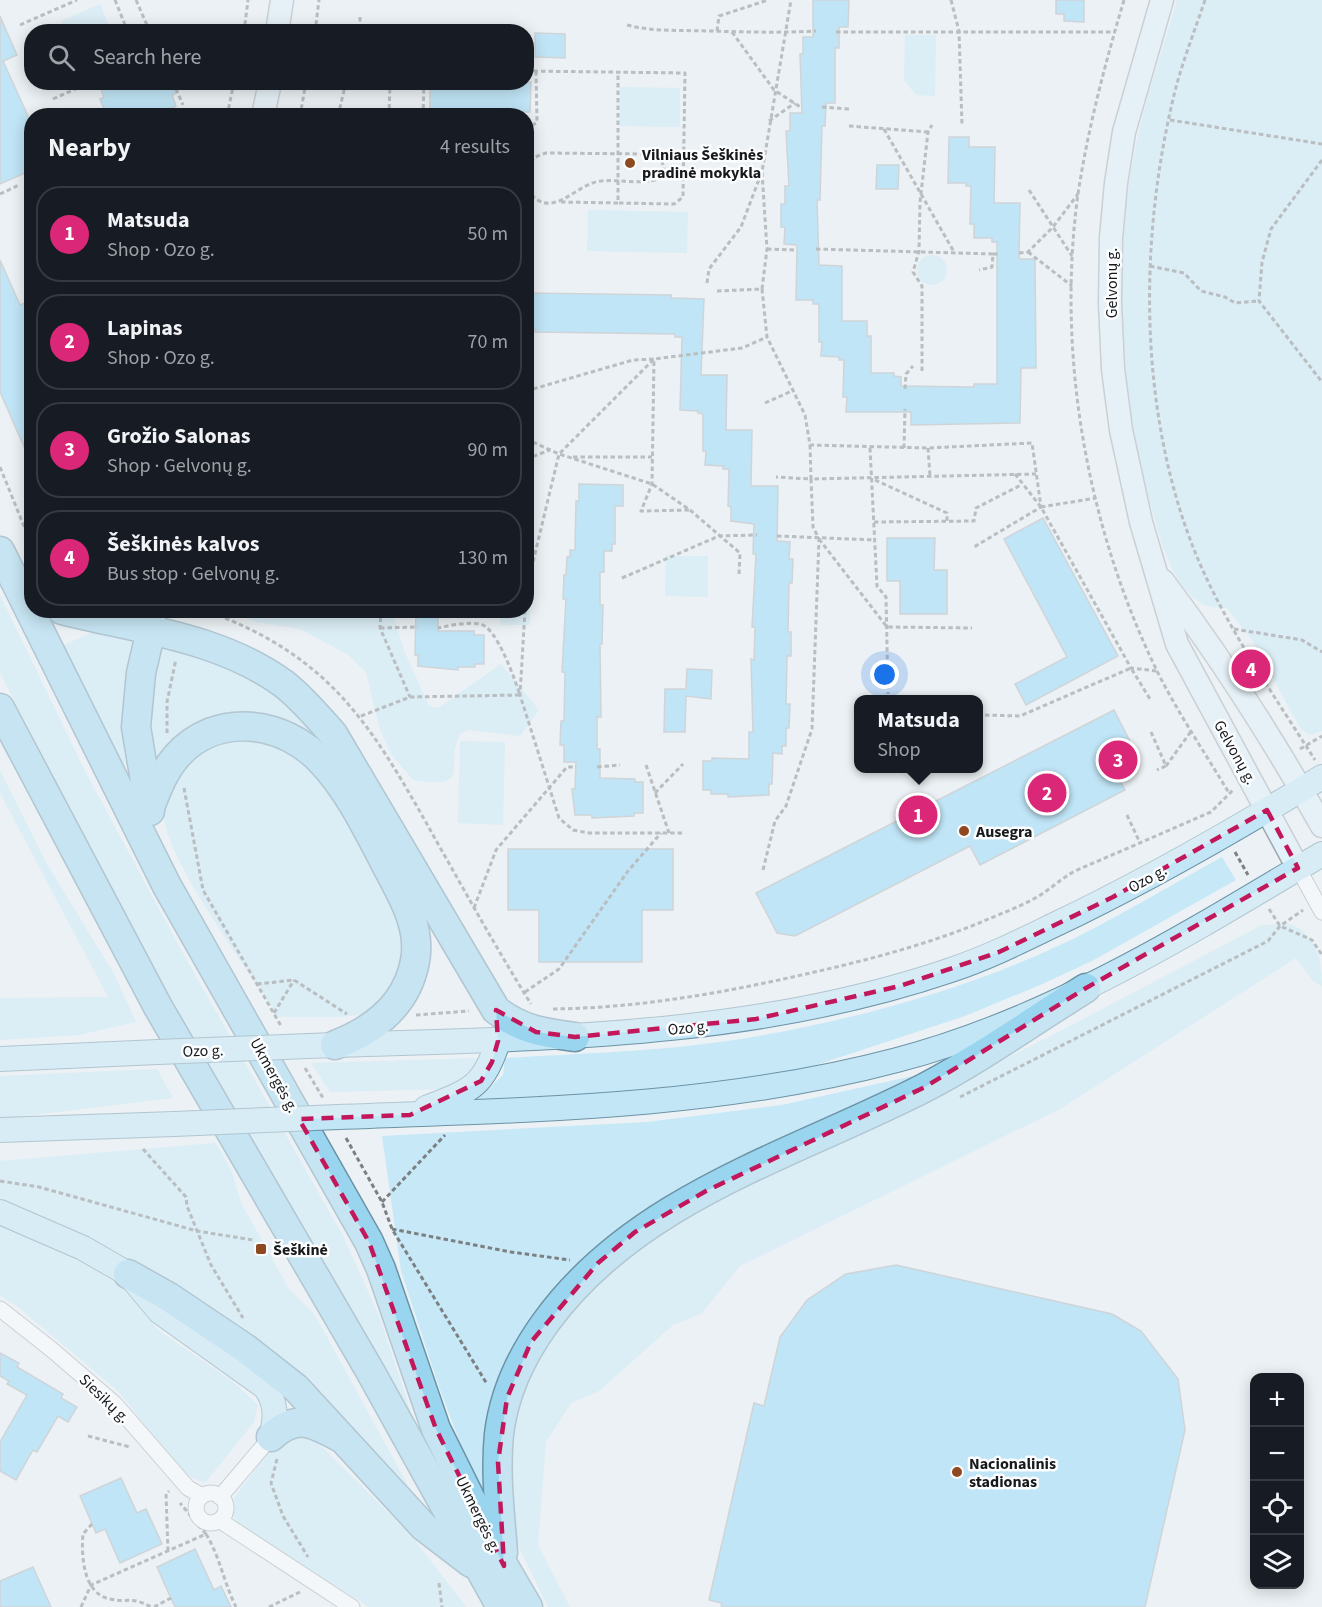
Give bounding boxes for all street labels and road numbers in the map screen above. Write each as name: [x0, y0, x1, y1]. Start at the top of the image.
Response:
street label: Gelvonų g.: [1101, 248, 1123, 318]
street label: Gelvonų g.: [1208, 716, 1262, 789]
street label: Ozo g.: [1124, 859, 1171, 898]
street label: Ozo g.: [667, 1015, 710, 1041]
street label: Ukmergės g.: [244, 1034, 304, 1117]
street label: Ozo g.: [182, 1039, 224, 1063]
street label: Siesikų g.: [74, 1369, 135, 1428]
street label: Ukmergės g.: [450, 1473, 506, 1556]

